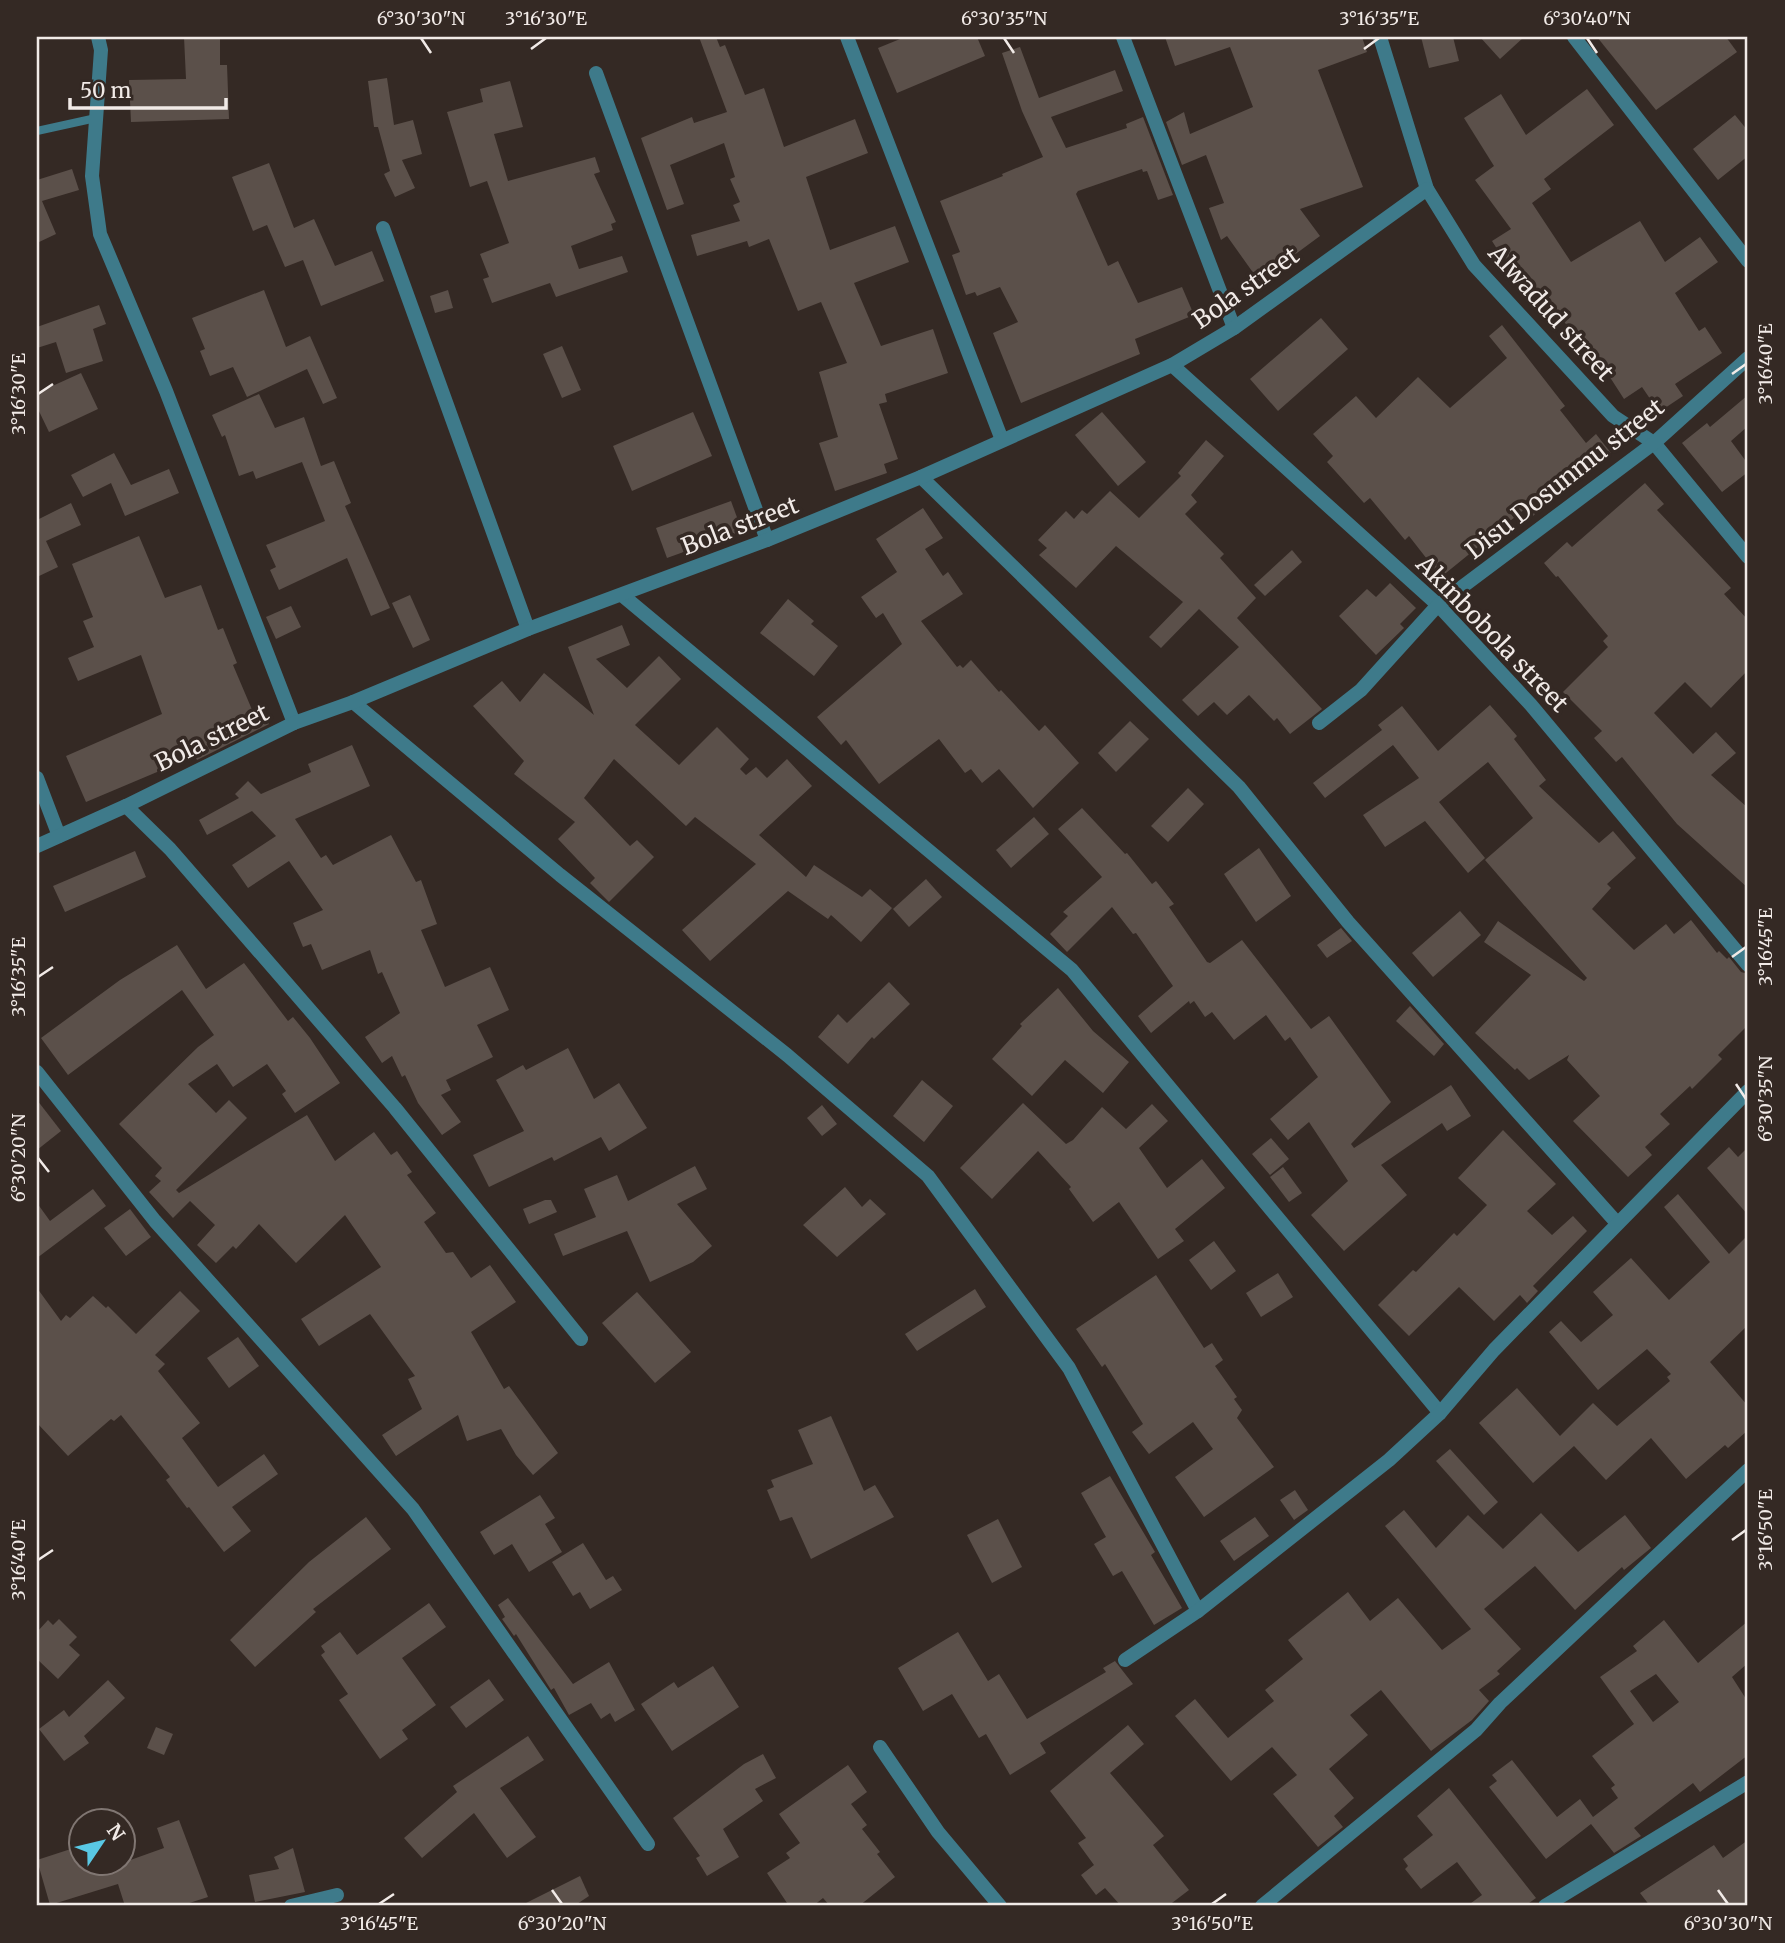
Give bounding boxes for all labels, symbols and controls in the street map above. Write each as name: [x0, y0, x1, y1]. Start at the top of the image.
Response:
text: 6°30'30"N: [377, 7, 465, 30]
text: 3°16'30"E: [505, 7, 588, 30]
text: 6°30'35"N: [961, 7, 1047, 30]
text: 3°16'35"E: [1339, 7, 1419, 30]
text: 6°30'40"N: [1543, 7, 1631, 30]
scale bar: [70, 66, 226, 110]
text: 50 m: [80, 77, 131, 104]
street label: Alwadud street: [1481, 237, 1621, 388]
street label: Bola street: [1187, 239, 1305, 336]
text: 3°16'40"E: [1754, 323, 1777, 404]
text: 3°16'30"E: [7, 352, 30, 435]
street label: Disu Dosunmu street: [1459, 391, 1671, 566]
street label: Bola street: [677, 489, 803, 562]
street label: Akinbobola street: [1409, 548, 1576, 719]
street label: Bola street: [150, 696, 274, 778]
text: 3°16'45"E: [1754, 907, 1777, 986]
text: 3°16'35"E: [7, 937, 30, 1017]
text: 6°30'35"N: [1754, 1056, 1777, 1142]
text: 6°30'20"N: [7, 1114, 30, 1202]
text: 3°16'50"E: [1754, 1489, 1777, 1571]
text: 3°16'40"E: [7, 1519, 30, 1600]
north arrow: [66, 1806, 136, 1876]
text: N: [102, 1819, 130, 1845]
text: 3°16'45"E: [340, 1912, 419, 1935]
text: 6°30'20"N: [518, 1912, 606, 1935]
text: 3°16'50"E: [1171, 1912, 1253, 1935]
text: 6°30'30"N: [1684, 1912, 1772, 1935]

